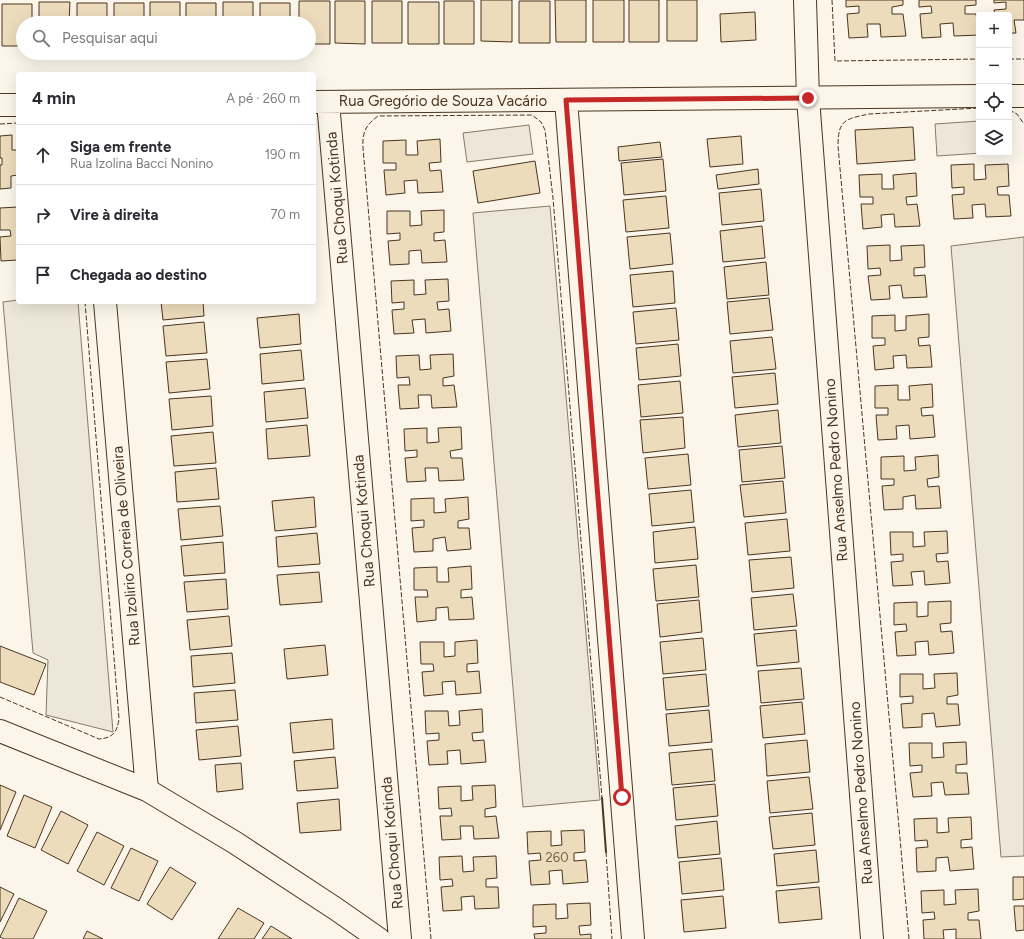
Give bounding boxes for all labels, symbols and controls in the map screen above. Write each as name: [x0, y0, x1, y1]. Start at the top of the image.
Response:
map controls: [976, 12, 1012, 156]
button: +: [976, 12, 1012, 48]
search box: [16, 16, 316, 60]
icon: search: [30, 27, 52, 49]
text: Pesquisar aqui: [62, 29, 158, 47]
button: −: [976, 48, 1012, 84]
button: locate: [976, 84, 1012, 120]
text: 4 min: [32, 88, 76, 108]
route end: [799, 89, 817, 107]
text: A pé · 260 m: [226, 91, 300, 106]
street label: Rua Gregório de Souza Vacário: [339, 92, 547, 110]
button: layers: [976, 120, 1012, 156]
street label: Rua Choqui Kotinda: [322, 131, 352, 265]
text: Siga em frente: [70, 138, 171, 156]
icon: ahead: [32, 144, 54, 166]
text: 190 m: [265, 147, 300, 162]
text: Rua Izolina Bacci Nonino: [70, 156, 213, 171]
icon: right: [32, 204, 54, 226]
text: Vire à direita: [70, 206, 159, 224]
text: 70 m: [270, 207, 300, 222]
icon: arrive: [32, 264, 54, 286]
text: Chegada ao destino: [70, 266, 207, 284]
street label: Rua Anselmo Pedro Nonino: [821, 378, 851, 562]
street label: Rua Izolirio Correia de Oliveira: [108, 445, 144, 647]
street label: Rua Choqui Kotinda: [349, 454, 379, 588]
street label: Rua Anselmo Pedro Nonino: [846, 701, 876, 885]
street label: Rua Choqui Kotinda: [377, 776, 407, 910]
route start: [613, 788, 631, 806]
house number: 260: [546, 850, 568, 865]

